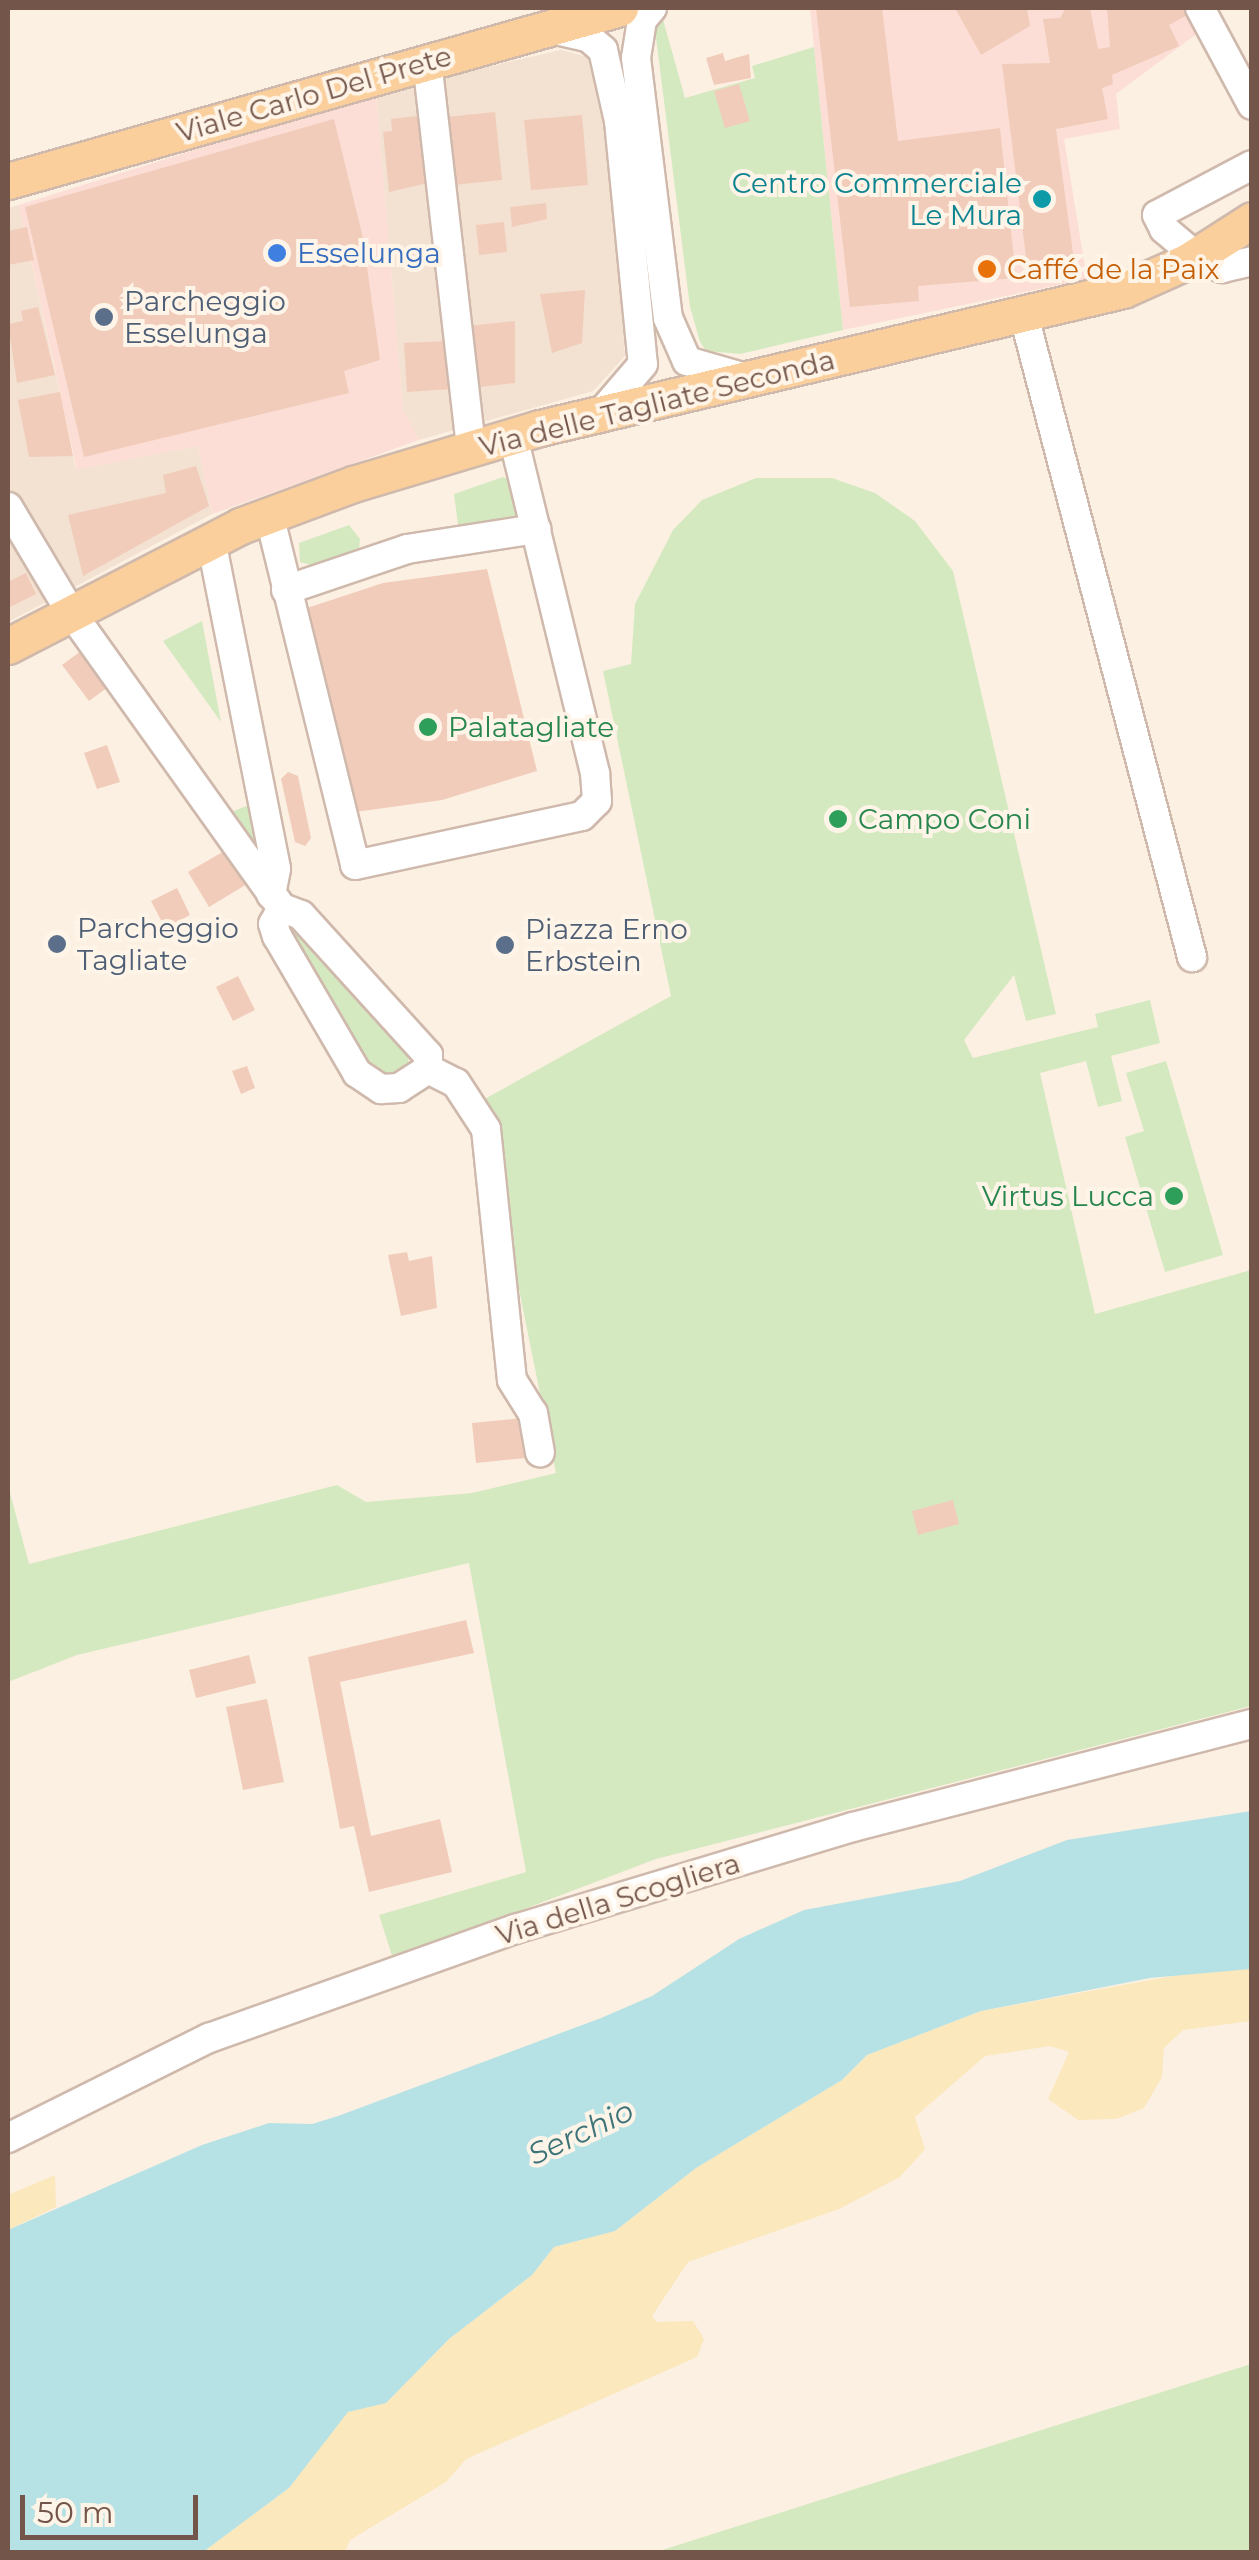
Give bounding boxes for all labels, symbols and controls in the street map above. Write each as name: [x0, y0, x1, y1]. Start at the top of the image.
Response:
street label: Viale Carlo Del Prete: [173, 39, 455, 149]
place label: Centro Commerciale Le Mura: [732, 166, 1022, 232]
marker: Centro Commerciale Le Mura: [1031, 188, 1053, 210]
place label: Esselunga: [297, 236, 441, 270]
marker: Esselunga: [266, 242, 288, 264]
place label: Caffé de la Paix: [1007, 252, 1220, 286]
marker: Caffé de la Paix: [976, 258, 998, 280]
place label: Parcheggio Esselunga: [124, 284, 286, 350]
marker: Parcheggio Esselunga: [93, 306, 115, 328]
street label: Via delle Tagliate Seconda: [476, 343, 838, 463]
place label: Palatagliate: [448, 710, 614, 744]
marker: Palatagliate: [417, 716, 439, 738]
place label: Campo Coni: [858, 802, 1031, 836]
marker: Campo Coni: [827, 808, 849, 830]
place label: Parcheggio Tagliate: [77, 911, 239, 977]
place label: Piazza Erno Erbstein: [525, 912, 688, 978]
marker: Parcheggio Tagliate: [46, 933, 68, 955]
marker: Piazza Erno Erbstein: [494, 934, 516, 956]
place label: Virtus Lucca: [982, 1179, 1154, 1213]
marker: Virtus Lucca: [1163, 1185, 1185, 1207]
street label: Via della Scogliera: [492, 1846, 744, 1952]
water label: Serchio: [523, 2093, 639, 2173]
scale bar: [25, 2475, 202, 2537]
text: 50 m: [37, 2494, 114, 2531]

